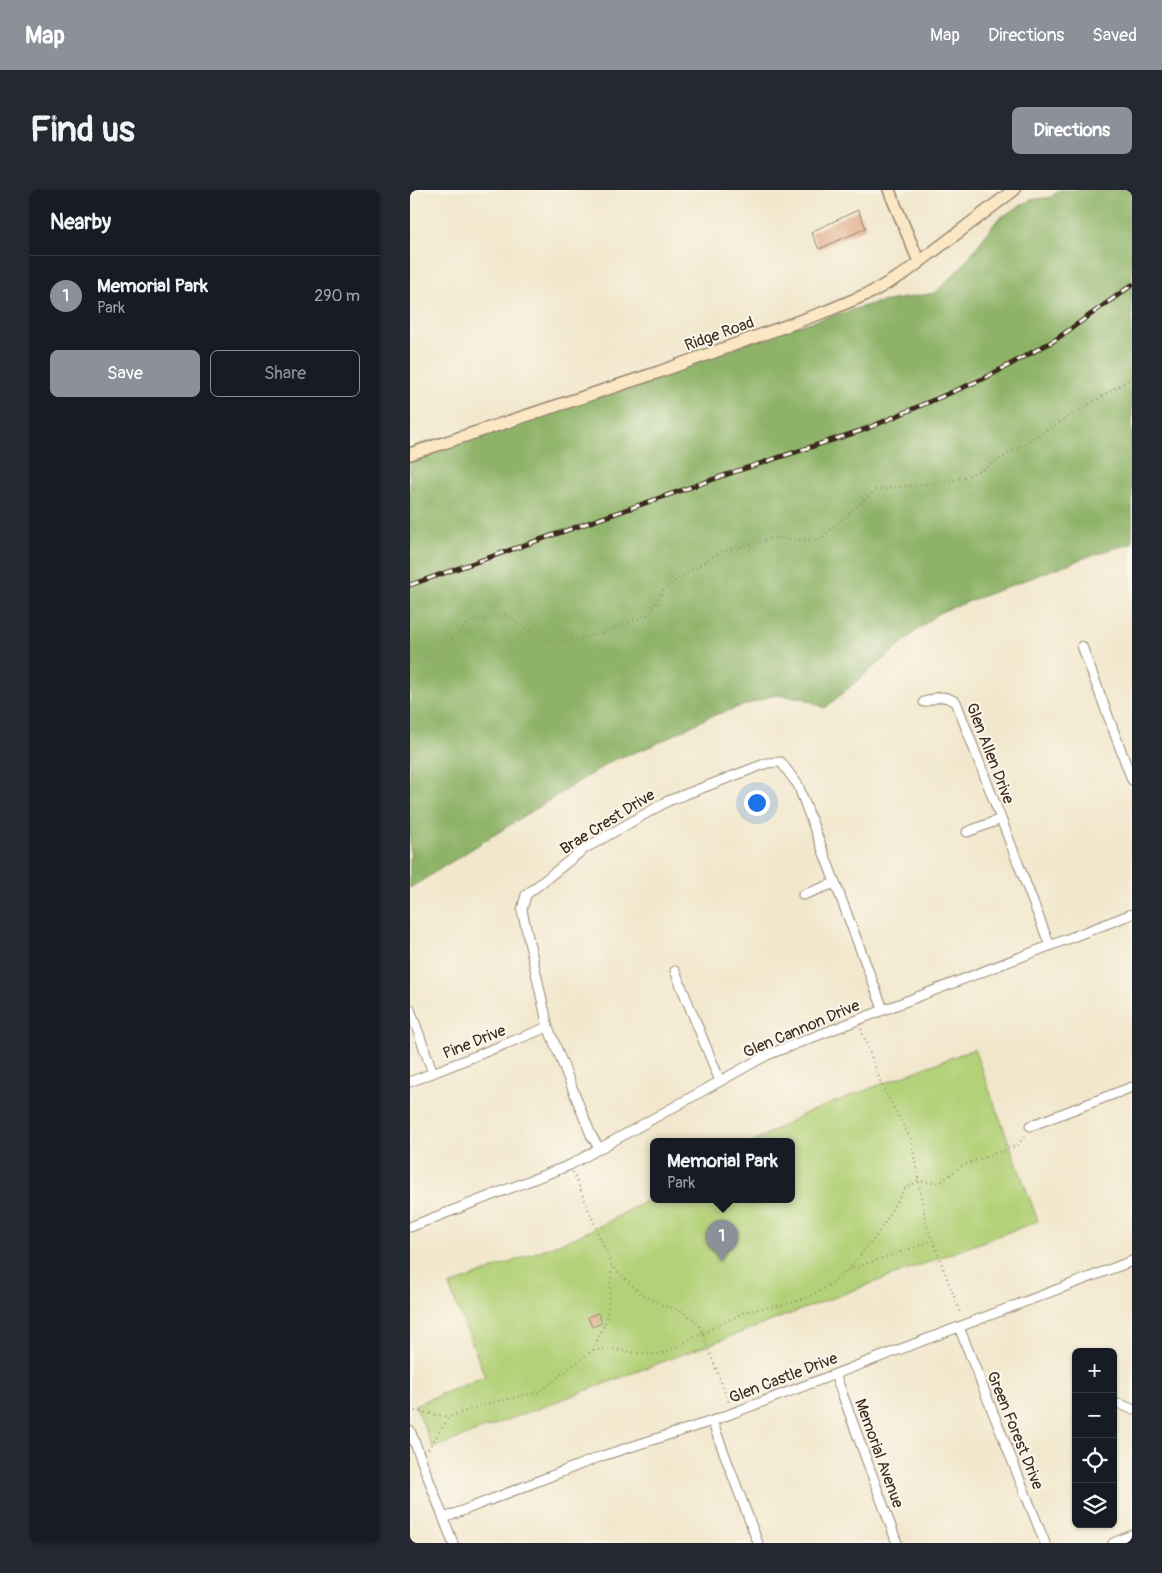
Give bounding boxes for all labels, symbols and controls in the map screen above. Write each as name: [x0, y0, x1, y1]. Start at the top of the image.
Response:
text: Map: [25, 21, 65, 50]
text: Map: [930, 24, 960, 47]
text: Directions: [988, 24, 1064, 47]
text: Saved: [1092, 24, 1137, 47]
button: Directions: [1012, 107, 1132, 154]
text: Find us: [30, 108, 135, 152]
text: Nearby: [50, 209, 111, 236]
text: Memorial Park: [97, 274, 208, 298]
text: 1: [63, 286, 69, 306]
text: 290 m: [314, 286, 360, 306]
text: Park: [97, 298, 125, 318]
street label: Ridge Road: [682, 312, 757, 356]
button: Save: [50, 350, 200, 397]
button: Share: [210, 350, 360, 397]
street label: Glen Allen Drive: [962, 700, 1019, 807]
street label: Brae Crest Drive: [556, 785, 659, 859]
your location: [744, 790, 770, 816]
street label: Glen Cannon Drive: [740, 995, 863, 1062]
street label: Pine Drive: [440, 1020, 509, 1064]
popup: [650, 1138, 795, 1203]
text: Memorial Park: [667, 1149, 778, 1173]
text: Park: [667, 1173, 695, 1193]
pin: 1: [706, 1220, 738, 1261]
street label: Glen Castle Drive: [726, 1348, 841, 1408]
map controls: [1072, 1348, 1117, 1528]
button: +: [1072, 1348, 1117, 1393]
street label: Green Forest Drive: [982, 1368, 1048, 1493]
button: −: [1072, 1393, 1117, 1438]
street label: Memorial Avenue: [850, 1396, 908, 1511]
button: locate: [1072, 1438, 1117, 1483]
button: layers: [1072, 1483, 1117, 1528]

